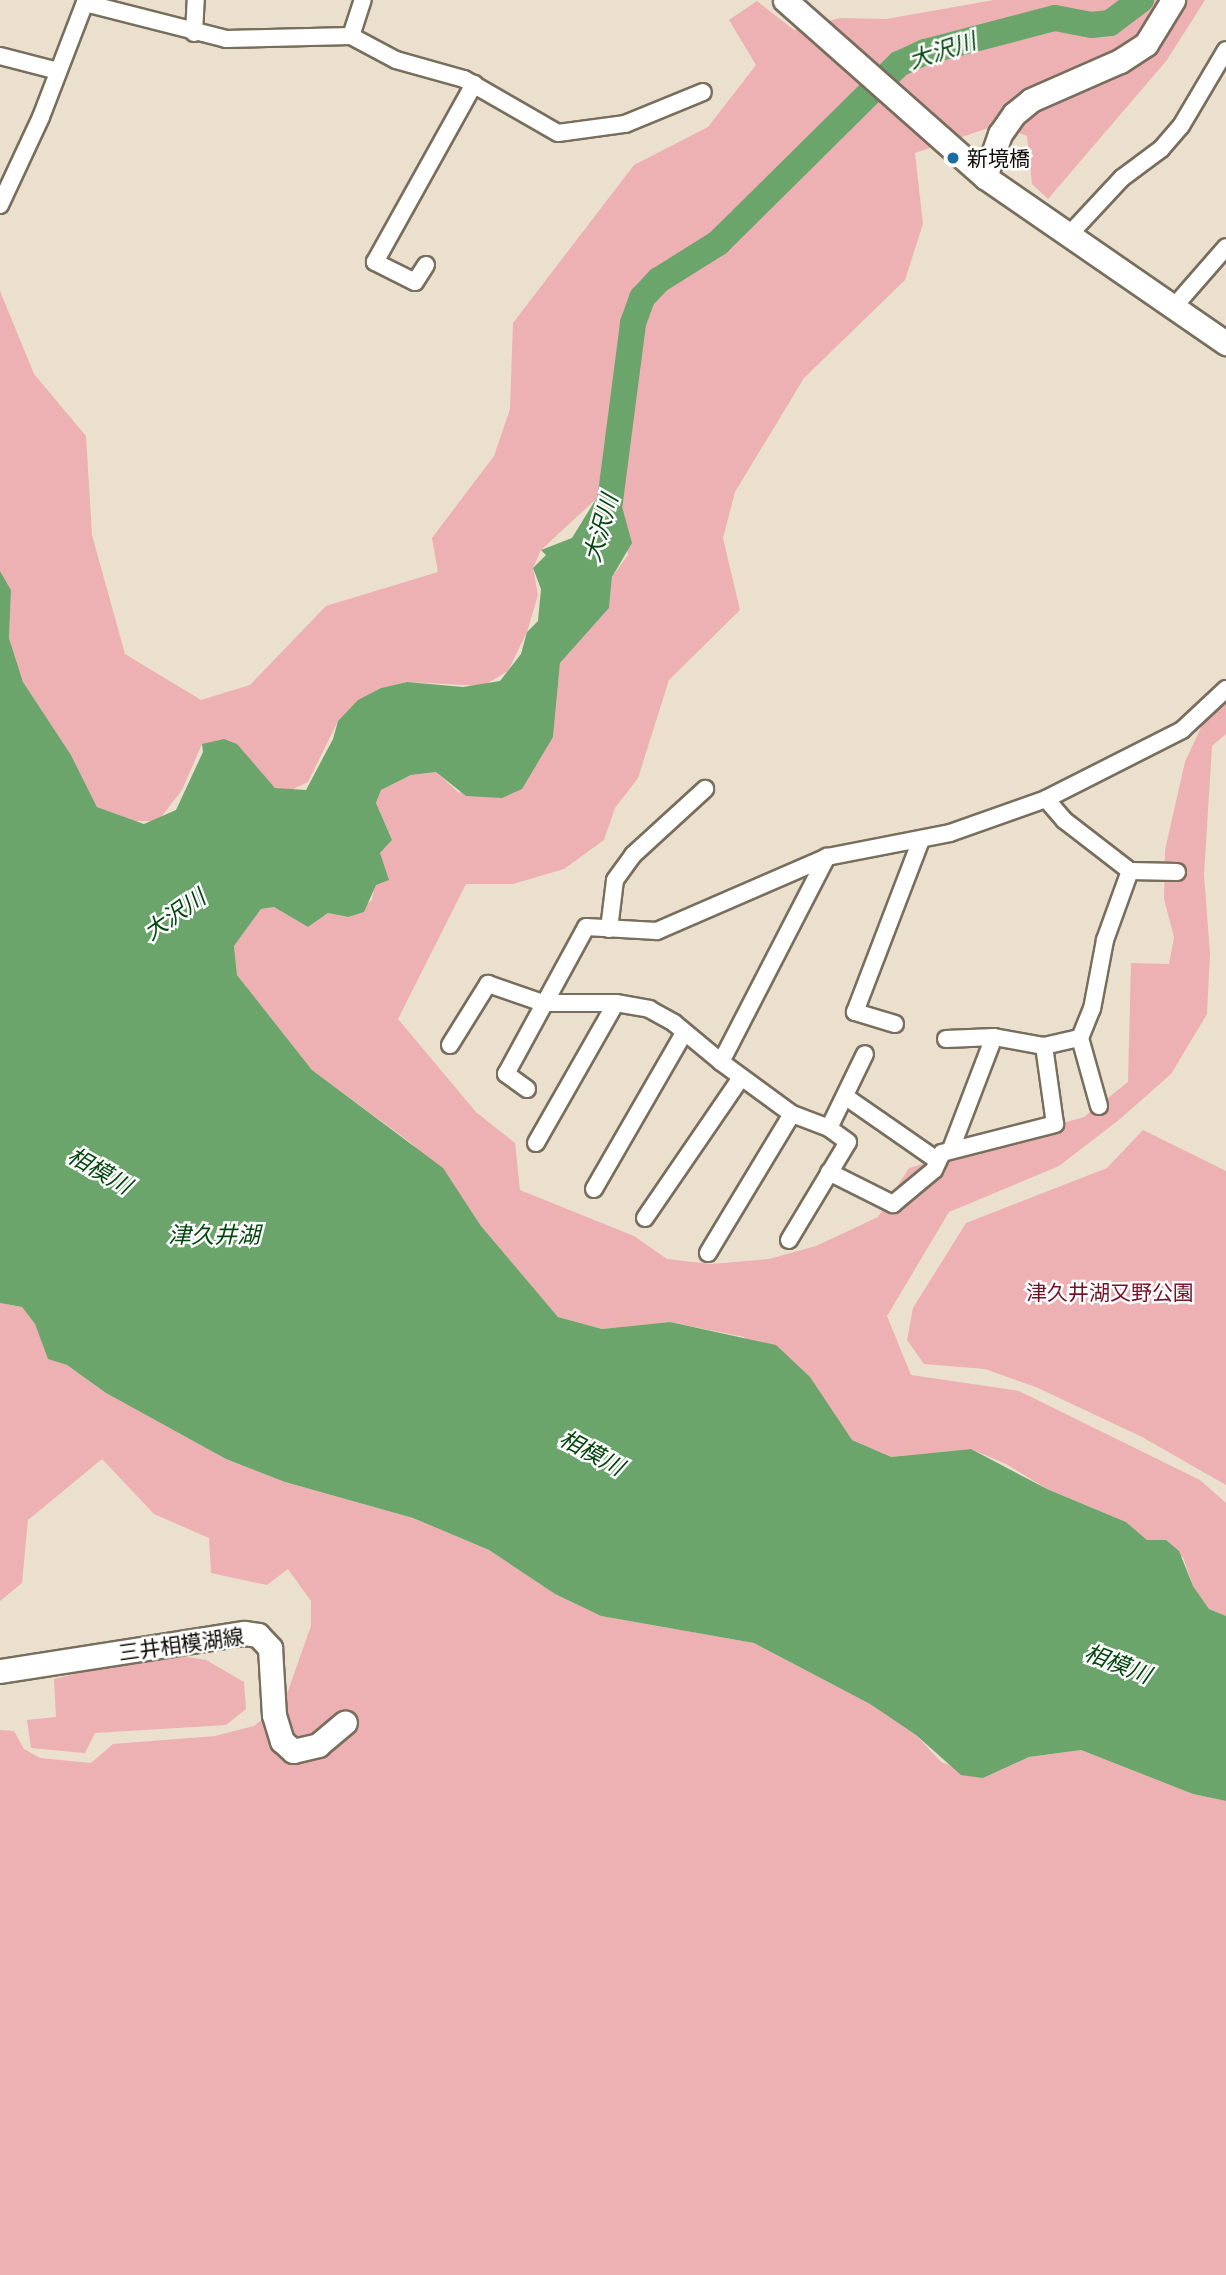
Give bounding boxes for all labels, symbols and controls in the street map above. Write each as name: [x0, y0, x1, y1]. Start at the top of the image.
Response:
water label: 大沢川: [905, 26, 979, 74]
place label: 新境橋: [967, 145, 1030, 171]
marker: 新境橋: [945, 150, 961, 166]
water label: 大沢川: [577, 491, 623, 565]
water label: 大沢川: [138, 883, 210, 945]
water label: 相模川: [63, 1141, 137, 1199]
water label: 津久井湖: [168, 1220, 260, 1248]
park label: 津久井湖又野公園: [1026, 1279, 1194, 1305]
water label: 相模川: [555, 1424, 629, 1480]
street label: 三井相模湖線: [117, 1623, 245, 1665]
water label: 相模川: [1081, 1638, 1155, 1688]

